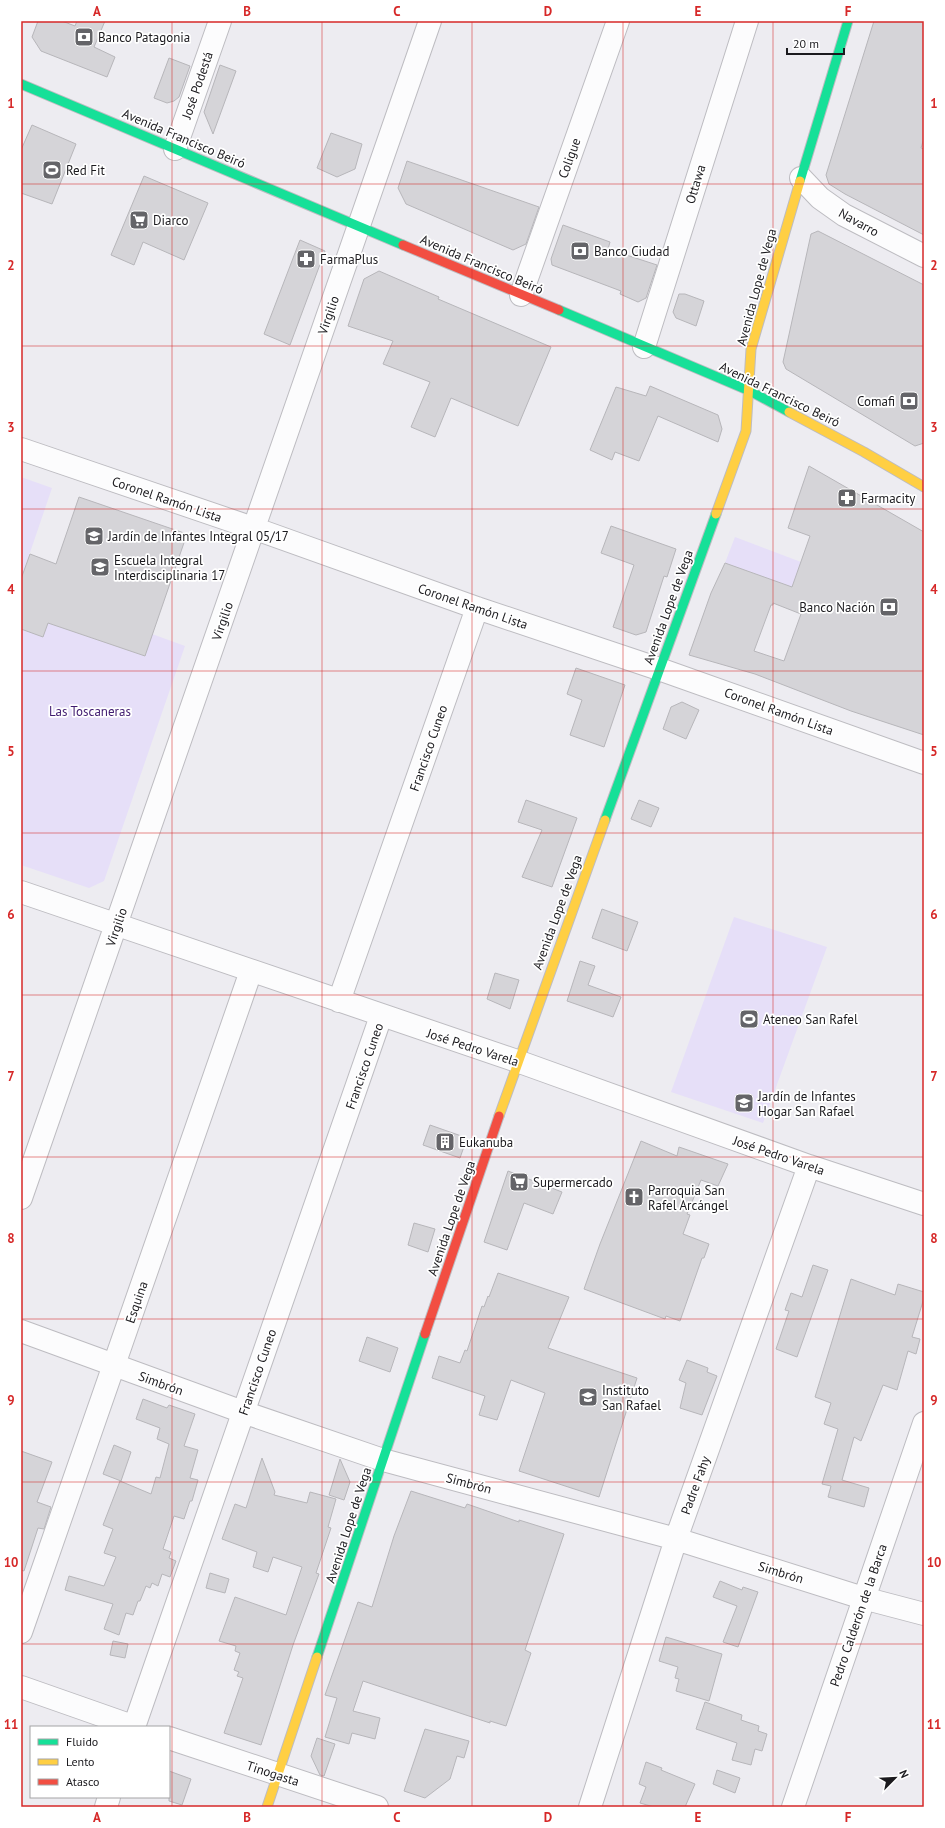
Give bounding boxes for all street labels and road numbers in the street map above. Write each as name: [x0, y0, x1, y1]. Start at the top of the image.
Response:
street label: José Podestá: [178, 49, 217, 122]
street label: Avenida Francisco Beiró: [120, 105, 248, 172]
street label: Coligue: [554, 136, 585, 181]
street label: Ottawa: [681, 162, 709, 206]
street label: Navarro: [836, 204, 882, 240]
street label: Avenida Lope de Vega: [733, 227, 780, 348]
street label: Avenida Francisco Beiró: [418, 231, 546, 298]
street label: Virgilio: [314, 293, 343, 338]
street label: Avenida Francisco Beiró: [717, 358, 843, 431]
street label: Coronel Ramón Lista: [110, 473, 224, 526]
street label: Avenida Lope de Vega: [640, 548, 697, 667]
street label: Coronel Ramón Lista: [416, 580, 530, 633]
street label: Virgilio: [208, 599, 237, 644]
street label: Coronel Ramón Lista: [722, 684, 836, 739]
street label: Francisco Cuneo: [406, 703, 451, 794]
street label: Avenida Lope de Vega: [529, 853, 586, 972]
street label: Virgilio: [102, 905, 131, 950]
street label: Francisco Cuneo: [342, 1021, 387, 1112]
street label: José Pedro Varela: [424, 1024, 521, 1070]
street label: José Pedro Varela: [730, 1132, 827, 1179]
street label: Avenida Lope de Vega: [424, 1158, 479, 1278]
street label: Esquina: [121, 1279, 152, 1325]
street label: Francisco Cuneo: [235, 1327, 280, 1418]
street label: Simbrón: [136, 1368, 186, 1399]
street label: Padre Fahy: [677, 1454, 714, 1517]
street label: Avenida Lope de Vega: [322, 1465, 375, 1585]
street label: Simbrón: [444, 1469, 494, 1498]
street label: Pedro Calderón de la Barca: [826, 1542, 891, 1689]
street label: Simbrón: [756, 1558, 806, 1587]
street label: Tinogasta: [244, 1757, 301, 1790]

